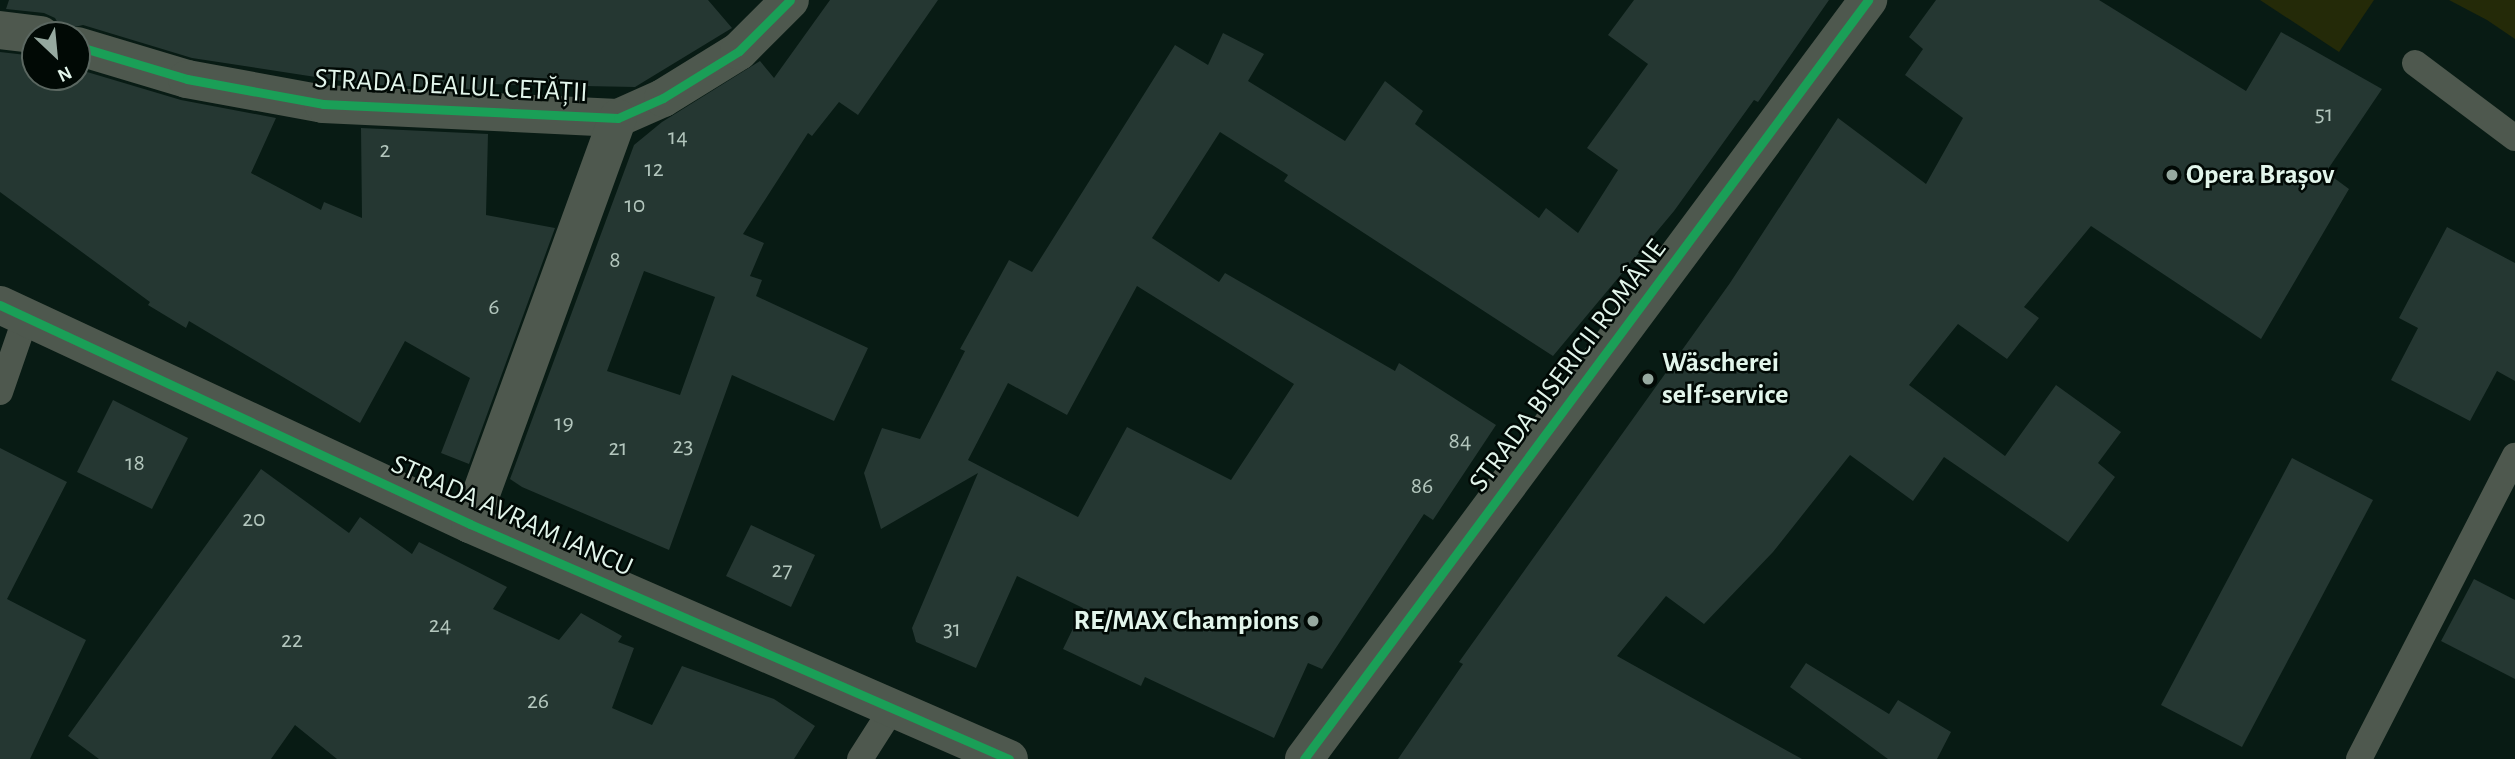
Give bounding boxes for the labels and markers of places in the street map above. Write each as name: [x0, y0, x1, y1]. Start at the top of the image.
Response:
place label: Opera Brașov: [2186, 158, 2335, 192]
marker: Opera Brașov: [2164, 167, 2180, 183]
place label: Wäscherei self-service: [1662, 346, 1789, 412]
marker: Wäscherei self-service: [1640, 371, 1656, 387]
place label: RE/MAX Champions: [1074, 604, 1299, 638]
marker: RE/MAX Champions: [1305, 613, 1321, 629]

